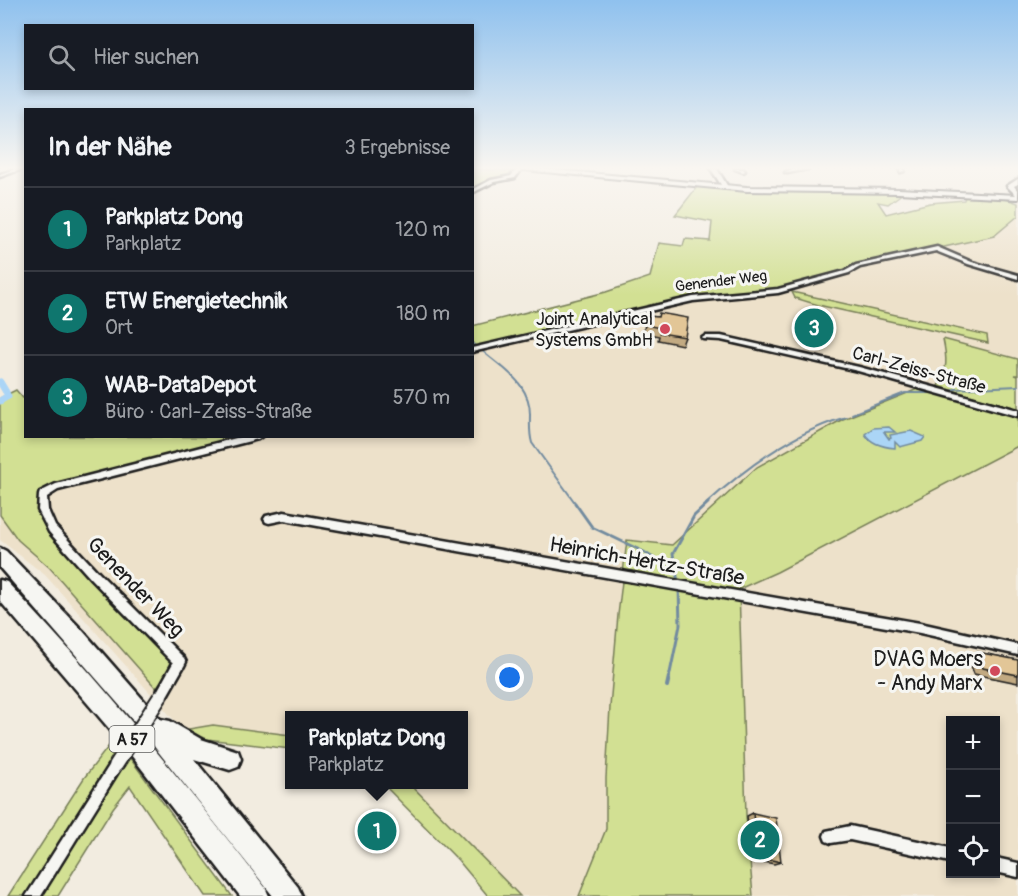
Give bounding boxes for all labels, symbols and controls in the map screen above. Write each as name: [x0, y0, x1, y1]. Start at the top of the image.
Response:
search box: [24, 24, 474, 90]
icon: search: [45, 41, 78, 74]
text: Hier suchen: [93, 43, 199, 71]
text: In der Nähe: [48, 131, 171, 163]
text: 3 Ergebnisse: [345, 135, 450, 160]
text: Parkplatz Dong: [105, 203, 243, 231]
text: 1: [64, 217, 71, 242]
text: 120 m: [395, 217, 450, 242]
text: Parkplatz: [105, 231, 181, 256]
street label: Genender Weg: [674, 266, 768, 297]
text: ETW Energietechnik: [105, 287, 287, 315]
text: 2: [62, 301, 73, 326]
text: 180 m: [396, 301, 450, 326]
pin: 3: [794, 306, 834, 350]
place label: Joint Analytical Systems GmbH: [535, 308, 653, 352]
text: Ort: [105, 315, 133, 340]
marker: Joint Analytical Systems GmbH: [658, 322, 672, 336]
street label: Carl-Zeiss-Straße: [850, 342, 988, 399]
text: WAB-DataDepot: [105, 371, 256, 399]
text: 3: [62, 385, 73, 410]
text: 570 m: [393, 385, 450, 410]
text: Büro · Carl-Zeiss-Straße: [105, 399, 312, 424]
street label: Genender Weg: [81, 531, 190, 643]
street label: Heinrich-Hertz-Straße: [547, 531, 747, 592]
place label: DVAG Moers - Andy Marx: [873, 646, 984, 697]
your location: [495, 663, 524, 692]
marker: DVAG Moers - Andy Marx: [988, 664, 1002, 678]
popup: [285, 711, 468, 789]
map controls: [946, 716, 1000, 878]
button: +: [946, 716, 1000, 770]
text: Parkplatz Dong: [308, 724, 445, 752]
road number: A 57: [110, 726, 154, 752]
text: Parkplatz: [308, 752, 384, 777]
button: −: [946, 770, 1000, 824]
pin: 1: [358, 808, 397, 854]
pin: 2: [740, 818, 780, 862]
button: locate: [946, 824, 1000, 878]

